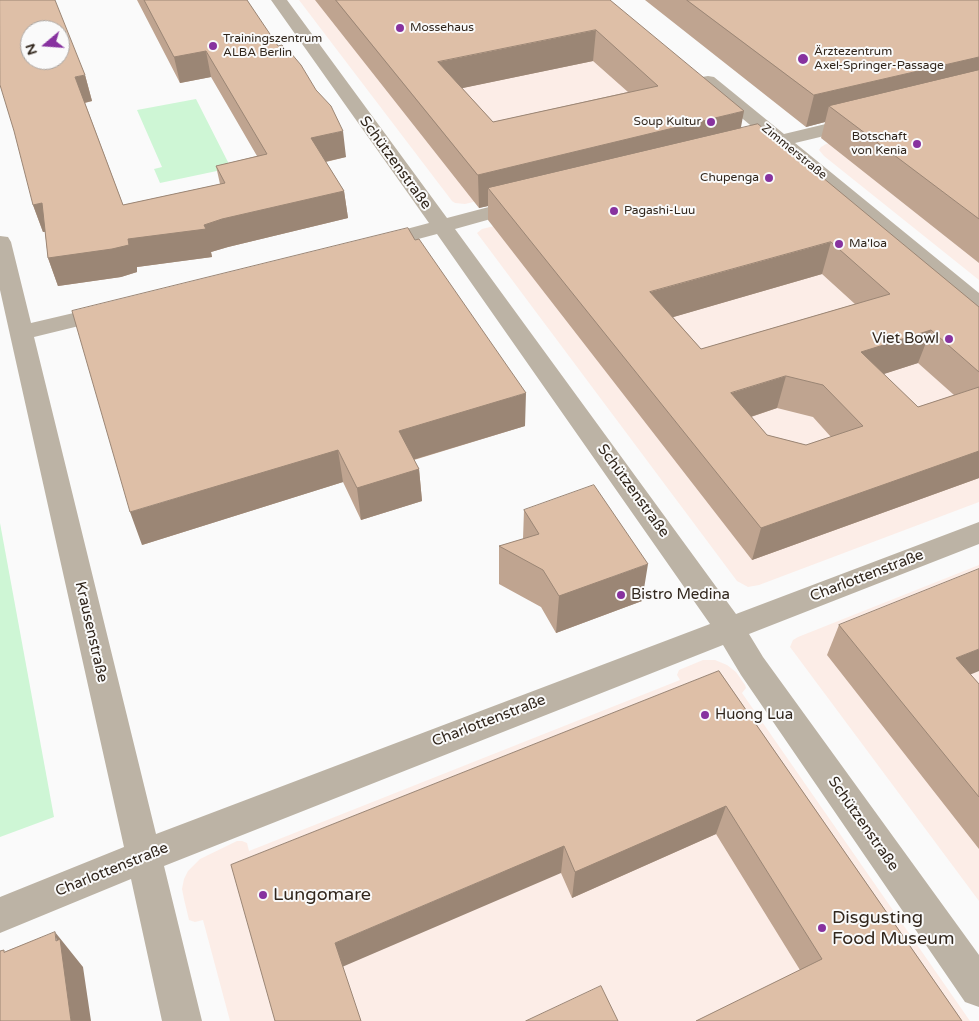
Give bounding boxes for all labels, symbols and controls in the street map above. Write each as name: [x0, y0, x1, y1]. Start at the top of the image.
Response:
north arrow: [20, 20, 70, 70]
place label: Mossehaus: [410, 21, 474, 35]
marker: Mossehaus: [394, 22, 406, 34]
place label: Trainingszentrum ALBA Berlin: [223, 32, 322, 60]
marker: Trainingszentrum ALBA Berlin: [207, 40, 219, 52]
text: N: [21, 42, 41, 57]
place label: Ärztezentrum Axel-Springer-Passage: [814, 45, 944, 73]
marker: Ärztezentrum Axel-Springer-Passage: [796, 52, 810, 66]
street label: Schützenstraße: [355, 113, 435, 213]
place label: Soup Kultur: [633, 115, 701, 129]
marker: Soup Kultur: [705, 116, 717, 128]
street label: Zimmerstraße: [758, 121, 830, 183]
place label: Botschaft von Kenia: [851, 130, 907, 158]
marker: Botschaft von Kenia: [911, 138, 923, 150]
place label: Chupenga: [700, 171, 759, 185]
marker: Chupenga: [763, 172, 775, 184]
place label: Pagashi-Luu: [624, 204, 695, 218]
marker: Pagashi-Luu: [608, 205, 620, 217]
place label: Ma'loa: [849, 237, 887, 251]
marker: Ma'loa: [833, 238, 845, 250]
place label: Viet Bowl: [872, 330, 939, 348]
marker: Viet Bowl: [943, 333, 955, 345]
street label: Schützenstraße: [593, 441, 673, 541]
street label: Charlottenstraße: [808, 546, 926, 606]
street label: Krausenstraße: [71, 580, 111, 684]
place label: Bistro Medina: [631, 586, 730, 604]
marker: Bistro Medina: [615, 589, 627, 601]
street label: Charlottenstraße: [430, 691, 548, 751]
place label: Huong Lua: [715, 706, 793, 724]
marker: Huong Lua: [699, 709, 711, 721]
street label: Schützenstraße: [824, 773, 902, 875]
street label: Charlottenstraße: [53, 839, 171, 901]
place label: Lungomare: [273, 884, 371, 906]
marker: Lungomare: [257, 889, 269, 901]
place label: Disgusting Food Museum: [832, 907, 955, 950]
marker: Disgusting Food Museum: [816, 922, 828, 934]

